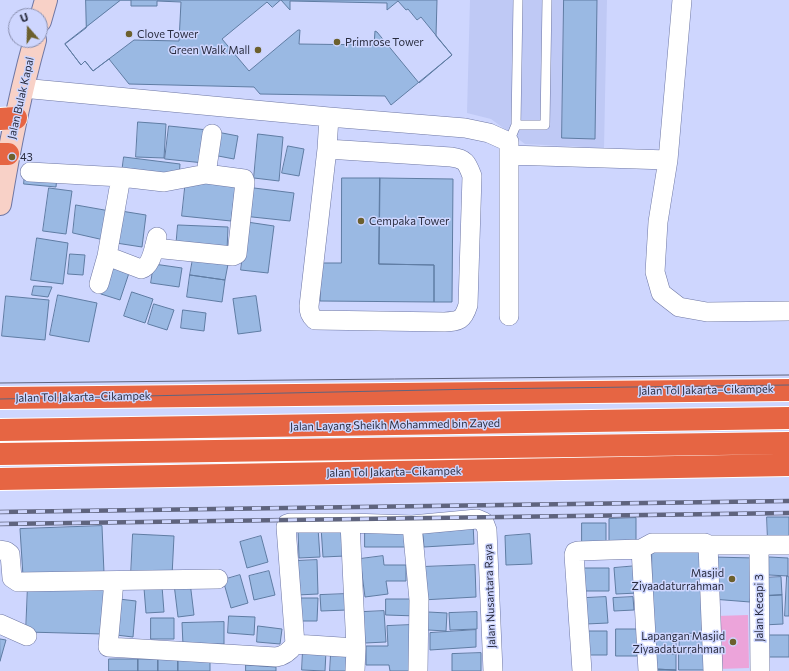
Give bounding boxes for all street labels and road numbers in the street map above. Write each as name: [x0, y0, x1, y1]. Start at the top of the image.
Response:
street label: Jalan Bulak Kapal: [5, 56, 37, 140]
street label: Jalan Tol Jakarta–Cikampek: [638, 382, 774, 398]
street label: Jalan Tol Jakarta–Cikampek: [15, 389, 151, 405]
street label: Jalan Layang Sheikh Mohammed bin Zayed: [290, 417, 500, 433]
street label: Jalan Tol Jakarta–Cikampek: [326, 464, 462, 480]
street label: Jalan Nusantara Raya: [482, 544, 498, 648]
street label: Jalan Kecapi 3: [752, 574, 766, 642]

